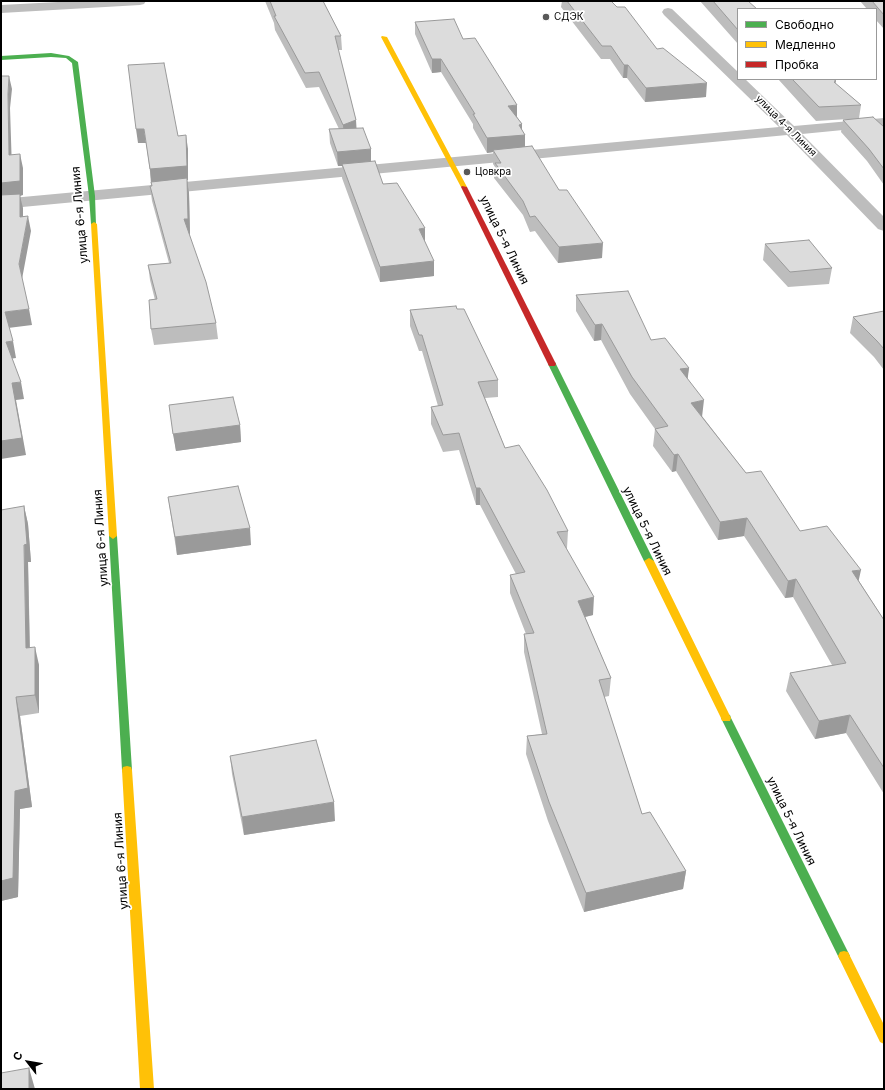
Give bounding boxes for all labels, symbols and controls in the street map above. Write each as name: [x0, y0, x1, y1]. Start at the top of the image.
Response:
legend: [737, 8, 877, 80]
place label: СДЭК: [554, 11, 584, 23]
marker: СДЭК: [541, 12, 551, 22]
text: Свободно: [775, 17, 834, 32]
text: Медленно: [775, 37, 836, 52]
text: Пробка: [775, 57, 819, 72]
street label: улица 4-я Линия: [753, 93, 819, 159]
street label: улица 6-я Линия: [69, 166, 91, 264]
place label: Цовкра: [475, 166, 511, 178]
marker: Цовкра: [462, 167, 472, 177]
street label: улица 5-я Линия: [476, 193, 532, 287]
street label: улица 5-я Линия: [619, 484, 675, 578]
street label: улица 6-я Линия: [90, 489, 112, 587]
street label: улица 5-я Линия: [763, 774, 819, 868]
street label: улица 6-я Линия: [110, 812, 132, 910]
north arrow: [8, 1042, 48, 1082]
text: С: [10, 1049, 26, 1063]

